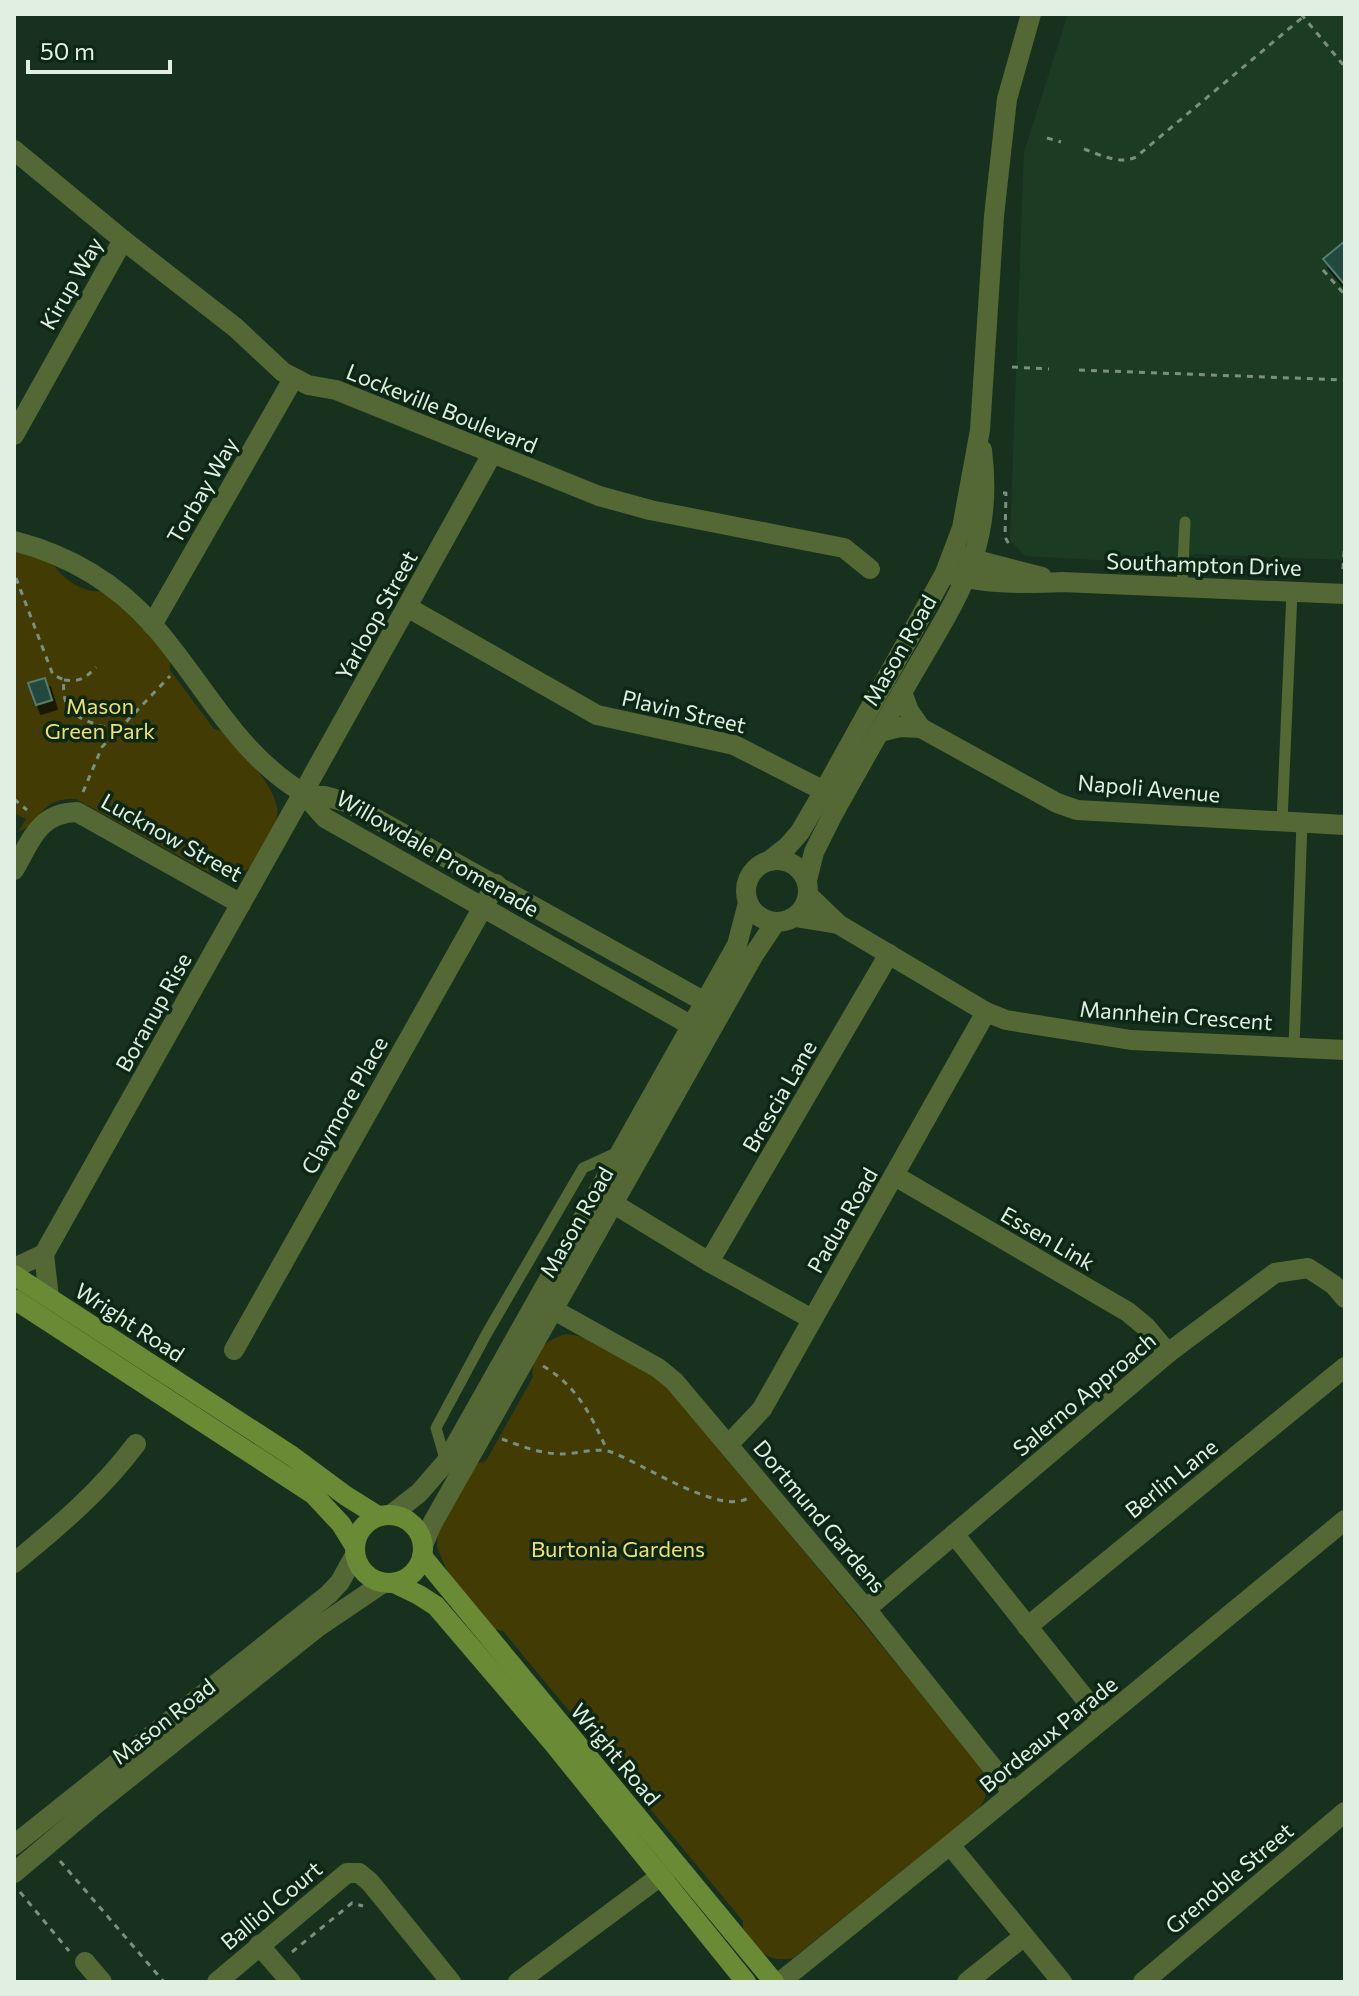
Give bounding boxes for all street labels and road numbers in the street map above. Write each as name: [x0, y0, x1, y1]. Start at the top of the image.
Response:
street label: Kirup Way: [34, 232, 108, 334]
street label: Lockeville Boulevard: [343, 357, 541, 459]
street label: Torbay Way: [161, 432, 243, 548]
street label: Yarloop Street: [329, 546, 423, 684]
street label: Southampton Drive: [1106, 547, 1302, 581]
street label: Mason Road: [856, 590, 942, 710]
street label: Plavin Street: [619, 684, 749, 738]
street label: Napoli Avenue: [1077, 768, 1221, 808]
street label: Willowdale Promenade: [332, 784, 544, 922]
street label: Lucknow Street: [97, 787, 247, 887]
street label: Boranup Rise: [109, 948, 197, 1076]
street label: Mannhein Crescent: [1079, 995, 1273, 1035]
street label: Claymore Place: [295, 1031, 393, 1179]
street label: Brescia Lane: [736, 1035, 822, 1157]
street label: Mason Road: [533, 1162, 619, 1282]
street label: Padua Road: [801, 1162, 883, 1278]
street label: Essen Link: [996, 1200, 1100, 1276]
street label: Wright Road: [70, 1277, 190, 1367]
street label: Salerno Approach: [1007, 1326, 1161, 1462]
street label: Berlin Lane: [1119, 1433, 1223, 1523]
street label: Dortmund Gardens: [748, 1434, 892, 1598]
street label: Bordeaux Parade: [974, 1670, 1122, 1798]
street label: Mason Road: [106, 1672, 220, 1770]
street label: Wright Road: [566, 1697, 666, 1811]
street label: Grenoble Street: [1160, 1817, 1298, 1939]
street label: Balliol Court: [215, 1855, 327, 1955]

